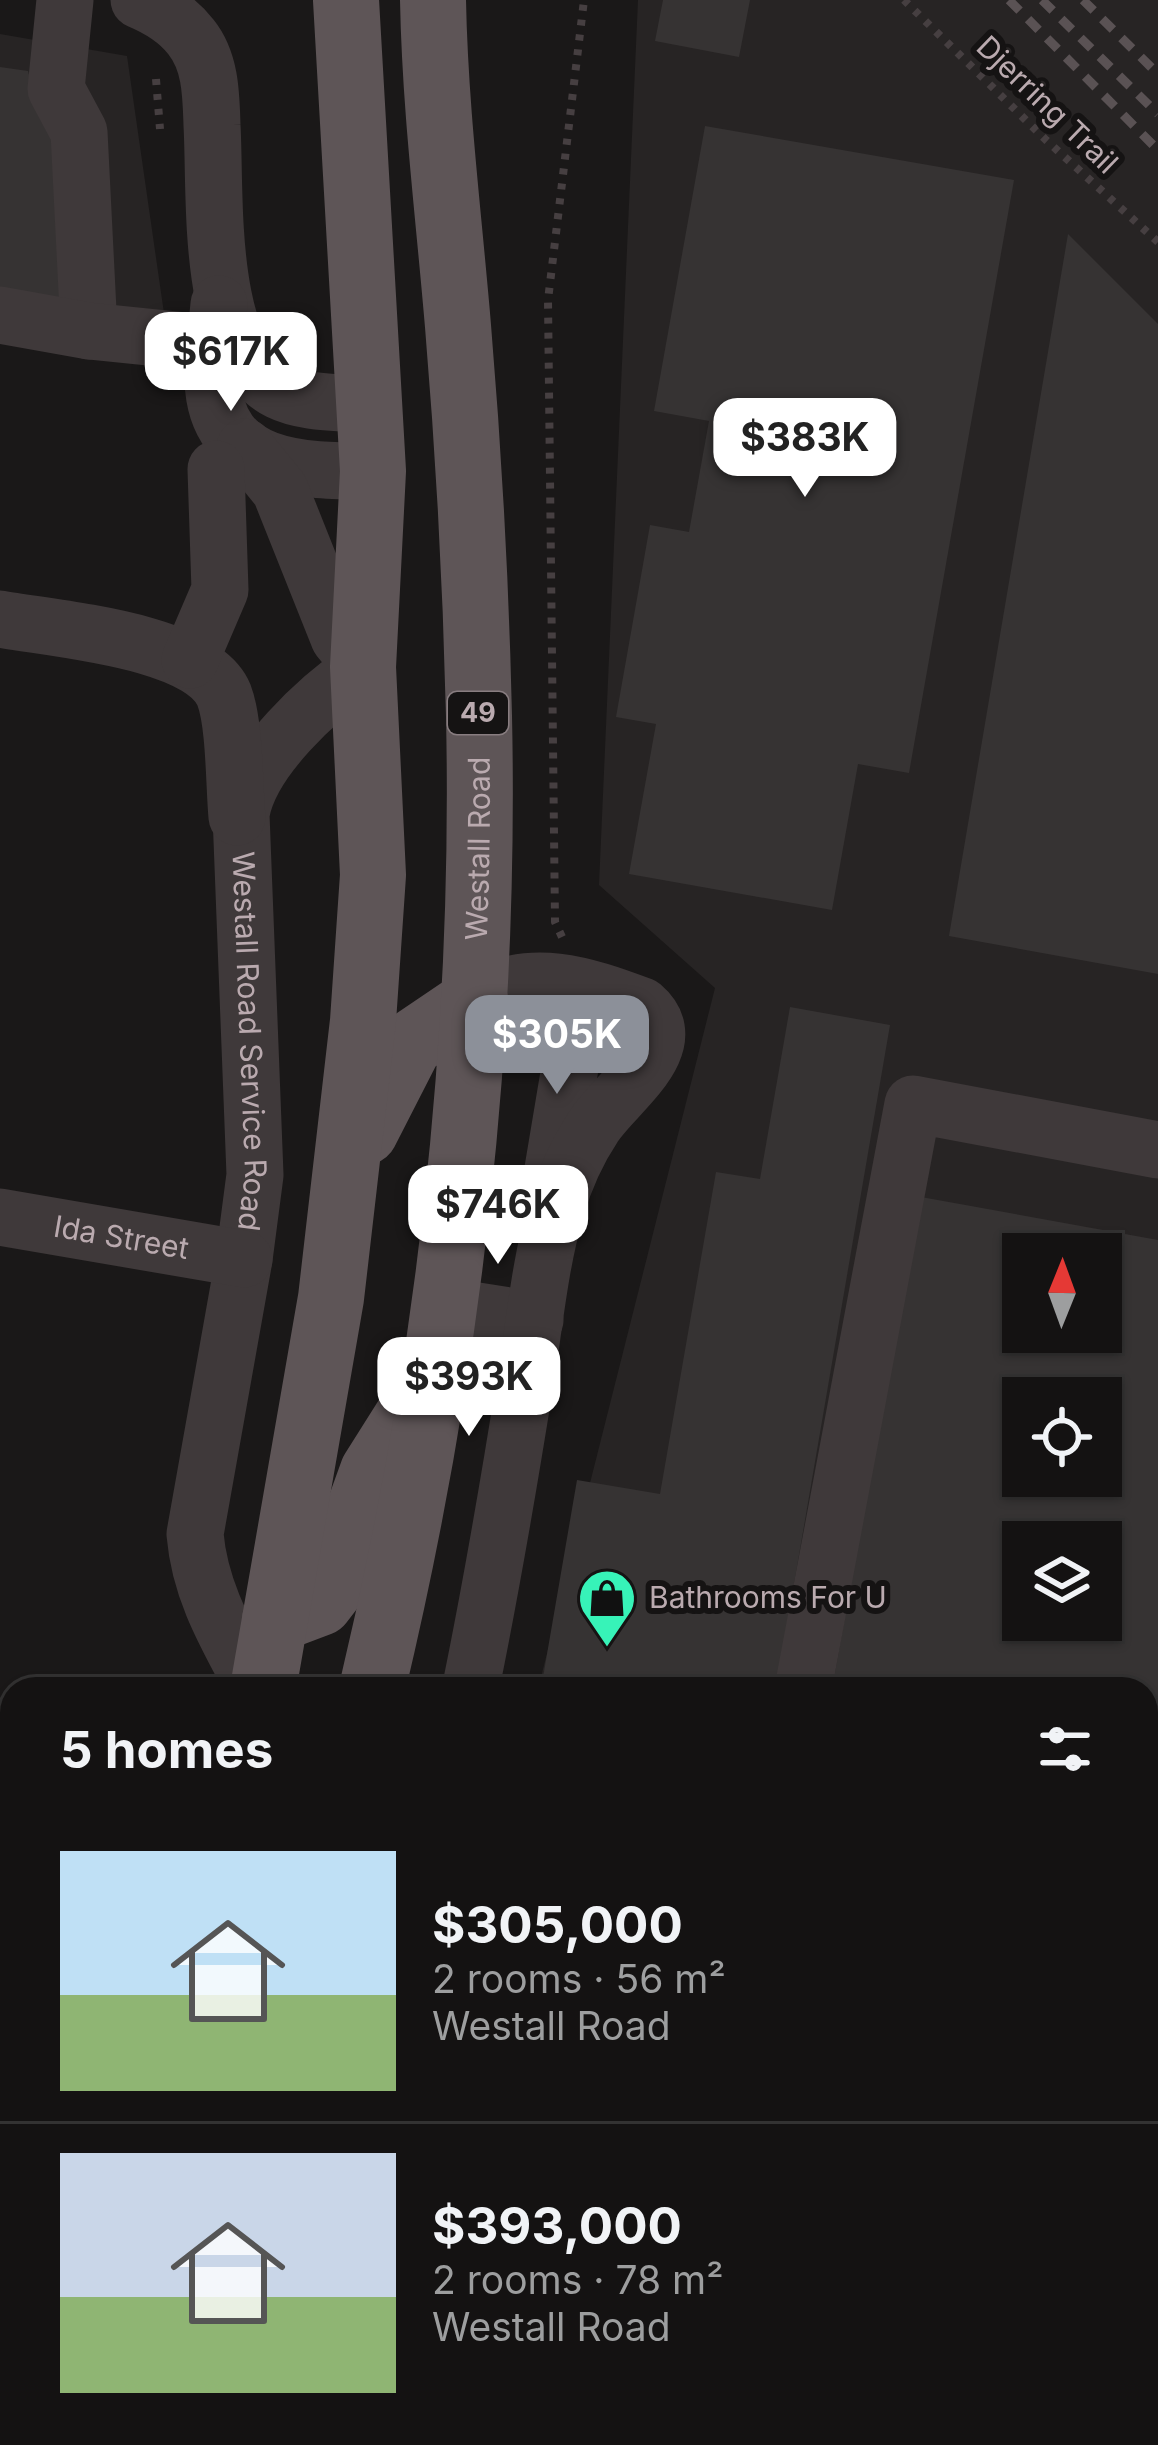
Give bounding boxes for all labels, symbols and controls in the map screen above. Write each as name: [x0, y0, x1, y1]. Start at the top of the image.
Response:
street label: Djerring Trail: [970, 28, 1126, 180]
pin: $617K: [147, 312, 315, 414]
text: $617K: [172, 327, 290, 374]
pin: $383K: [721, 398, 889, 500]
text: $383K: [740, 413, 870, 460]
road number: 49: [448, 692, 508, 734]
street label: Westall Road: [458, 757, 497, 941]
street label: Westall Road Service Road: [225, 851, 274, 1233]
pin: $305K: [473, 995, 641, 1097]
text: $305K: [492, 1010, 622, 1057]
pin: $746K: [414, 1165, 582, 1267]
text: $746K: [435, 1180, 561, 1227]
street label: Ida Street: [51, 1208, 192, 1266]
north arrow: [1002, 1233, 1122, 1353]
map controls: [1002, 1233, 1122, 1641]
pin: $393K: [385, 1337, 553, 1439]
text: $393K: [404, 1352, 534, 1399]
button: locate: [1002, 1377, 1122, 1497]
button: layers: [1002, 1521, 1122, 1641]
shop icon: Bathrooms For U: [576, 1567, 638, 1649]
place label: Bathrooms For U: [649, 1579, 887, 1615]
icon: filters: [1032, 1716, 1098, 1782]
text: 5 homes: [60, 1719, 273, 1780]
text: $305,000: [432, 1894, 683, 1955]
icon: home: [156, 1899, 300, 2043]
text: 2 rooms · 56 m²: [432, 1955, 726, 2002]
text: Westall Road: [432, 2002, 671, 2049]
text: $393,000: [432, 2195, 682, 2256]
icon: home: [156, 2201, 300, 2345]
text: 2 rooms · 78 m²: [432, 2256, 724, 2303]
text: Westall Road: [432, 2303, 671, 2350]

